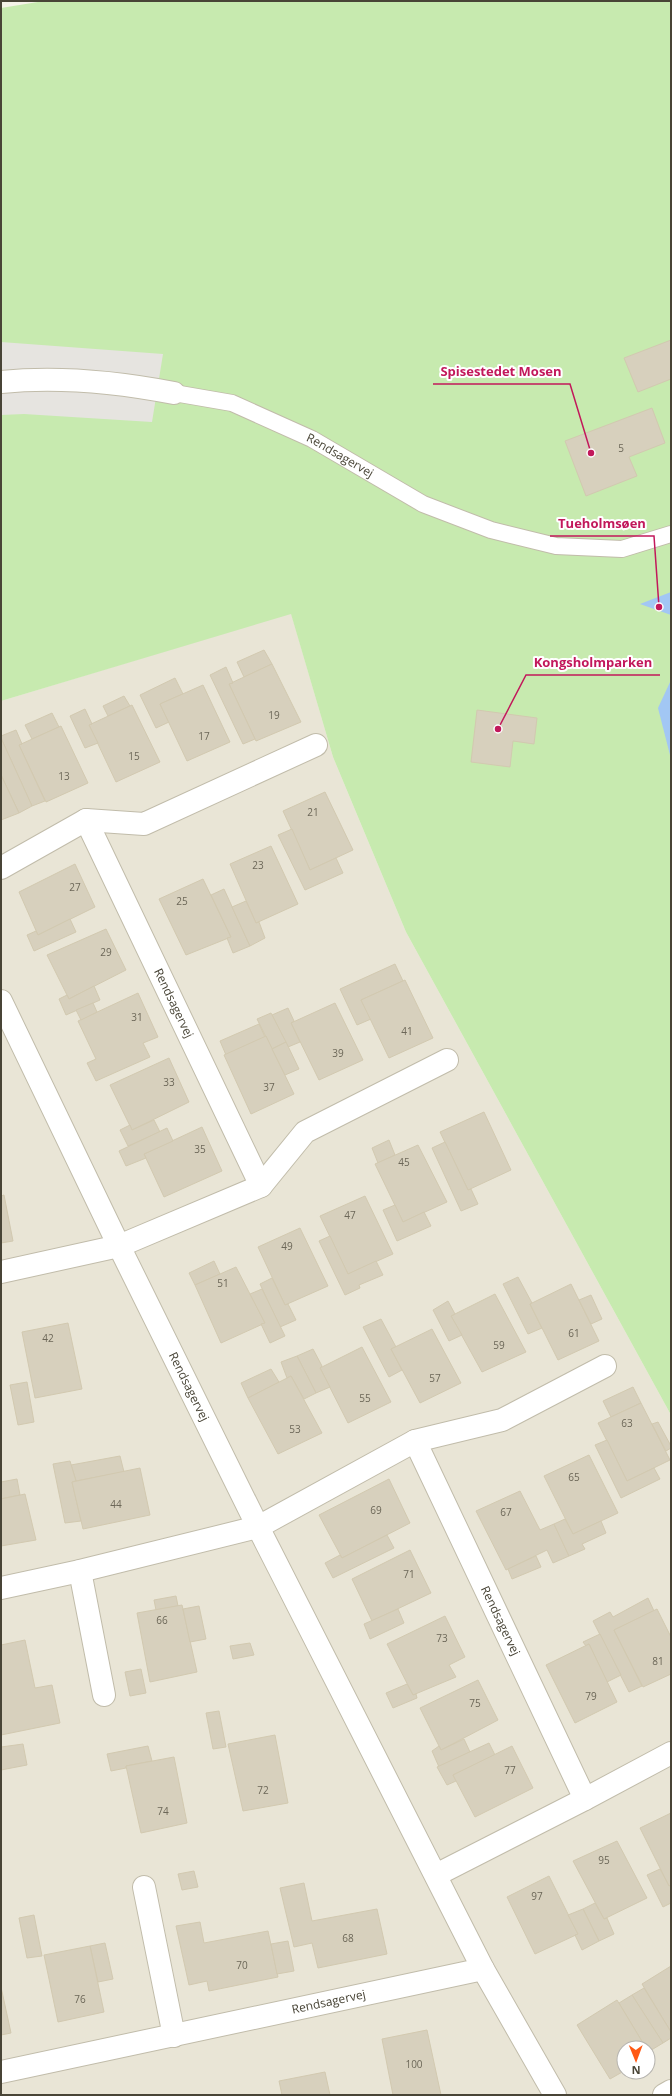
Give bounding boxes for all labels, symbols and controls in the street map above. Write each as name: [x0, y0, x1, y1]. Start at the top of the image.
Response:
callout: Spisestedet Mosen: [433, 359, 570, 384]
text: Spisestedet Mosen: [440, 362, 562, 380]
street label: Rendsagervej: [304, 429, 377, 481]
house number: 5: [618, 441, 624, 455]
callout: Tueholmsøen: [550, 511, 654, 536]
text: Tueholmsøen: [558, 514, 646, 532]
callout: Kongsholmparken: [526, 650, 660, 675]
text: Kongsholmparken: [534, 653, 652, 671]
house number: 19: [268, 708, 280, 722]
house number: 17: [198, 729, 210, 743]
house number: 15: [128, 749, 140, 763]
house number: 13: [58, 769, 70, 783]
house number: 21: [307, 805, 319, 819]
house number: 23: [252, 858, 264, 872]
house number: 27: [69, 880, 81, 894]
house number: 25: [176, 894, 188, 908]
house number: 29: [100, 945, 112, 959]
street label: Rendsagervej: [150, 965, 198, 1041]
house number: 31: [131, 1010, 143, 1024]
house number: 41: [401, 1024, 413, 1038]
house number: 39: [332, 1046, 344, 1060]
house number: 33: [163, 1075, 175, 1089]
house number: 37: [263, 1080, 275, 1094]
house number: 35: [194, 1142, 206, 1156]
house number: 45: [398, 1155, 410, 1169]
house number: 47: [344, 1208, 356, 1222]
house number: 49: [281, 1239, 293, 1253]
house number: 51: [217, 1276, 229, 1290]
house number: 61: [568, 1326, 580, 1340]
house number: 42: [42, 1331, 54, 1345]
house number: 59: [493, 1338, 505, 1352]
street label: Rendsagervej: [165, 1349, 213, 1424]
house number: 57: [429, 1371, 441, 1385]
house number: 55: [359, 1391, 371, 1405]
house number: 63: [621, 1416, 633, 1430]
house number: 53: [289, 1422, 301, 1436]
house number: 65: [568, 1470, 580, 1484]
house number: 44: [110, 1497, 122, 1511]
house number: 69: [370, 1503, 382, 1517]
house number: 67: [500, 1505, 512, 1519]
house number: 71: [403, 1567, 415, 1581]
street label: Rendsagervej: [477, 1583, 525, 1658]
house number: 66: [156, 1613, 168, 1627]
house number: 73: [436, 1631, 448, 1645]
house number: 81: [652, 1654, 664, 1668]
house number: 79: [585, 1689, 597, 1703]
house number: 75: [469, 1696, 481, 1710]
house number: 77: [504, 1763, 516, 1777]
house number: 72: [257, 1783, 269, 1797]
house number: 74: [157, 1804, 169, 1818]
house number: 95: [598, 1853, 610, 1867]
house number: 97: [531, 1889, 543, 1903]
house number: 68: [342, 1931, 354, 1945]
house number: 70: [236, 1958, 248, 1972]
street label: Rendsagervej: [290, 1985, 367, 2018]
house number: 76: [74, 1992, 86, 2006]
north arrow: [616, 2040, 656, 2080]
house number: 100: [405, 2057, 423, 2071]
text: N: [632, 2063, 641, 2078]

